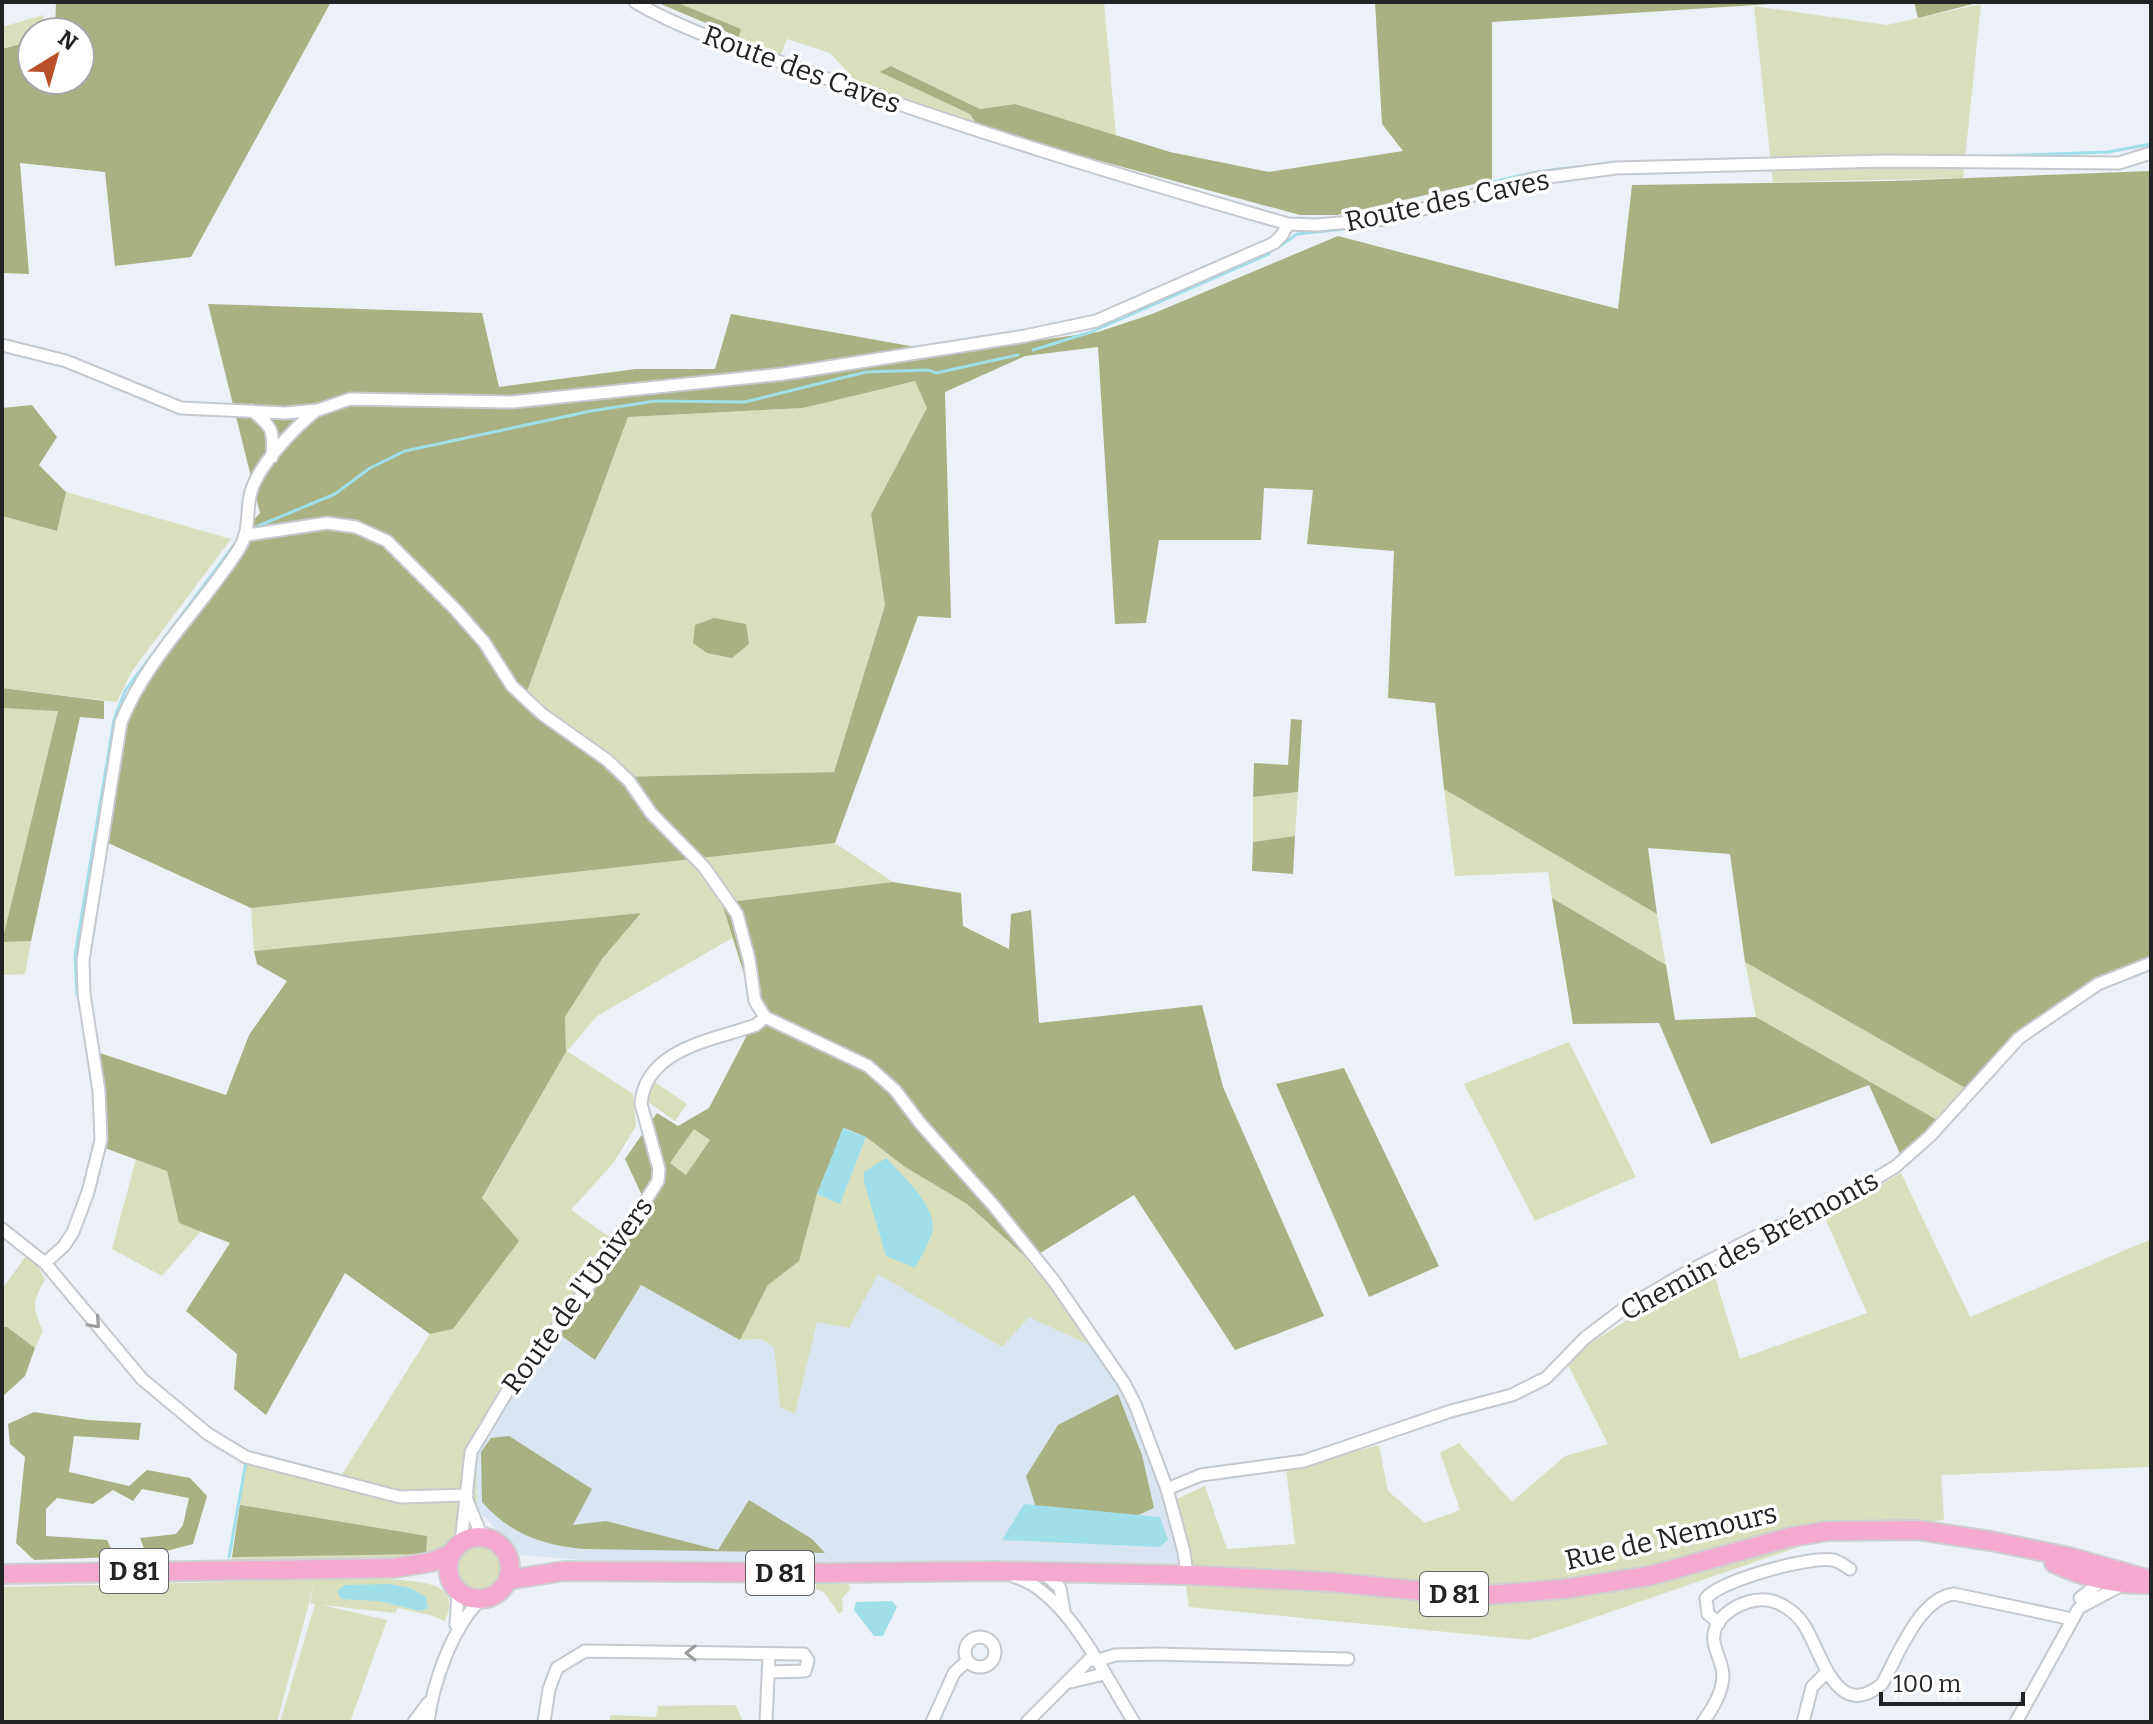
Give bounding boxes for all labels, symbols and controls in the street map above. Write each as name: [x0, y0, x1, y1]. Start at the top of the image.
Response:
north arrow: [16, 16, 96, 96]
street label: Route des Caves: [699, 18, 905, 121]
text: N: [53, 25, 83, 56]
street label: Route des Caves: [1342, 163, 1552, 238]
street label: Chemin des Brémonts: [1615, 1163, 1884, 1328]
street label: Route de l'Univers: [495, 1191, 660, 1400]
one-way arrow: [85, 1314, 99, 1329]
street label: Rue de Nemours: [1562, 1496, 1780, 1577]
road number: D 81: [100, 1549, 168, 1593]
road number: D 81: [746, 1551, 814, 1595]
road number: D 81: [1420, 1572, 1488, 1616]
one-way arrow: [684, 1644, 697, 1661]
scale bar: [1881, 1656, 2023, 1706]
text: 100 m: [1893, 1670, 1961, 1698]

